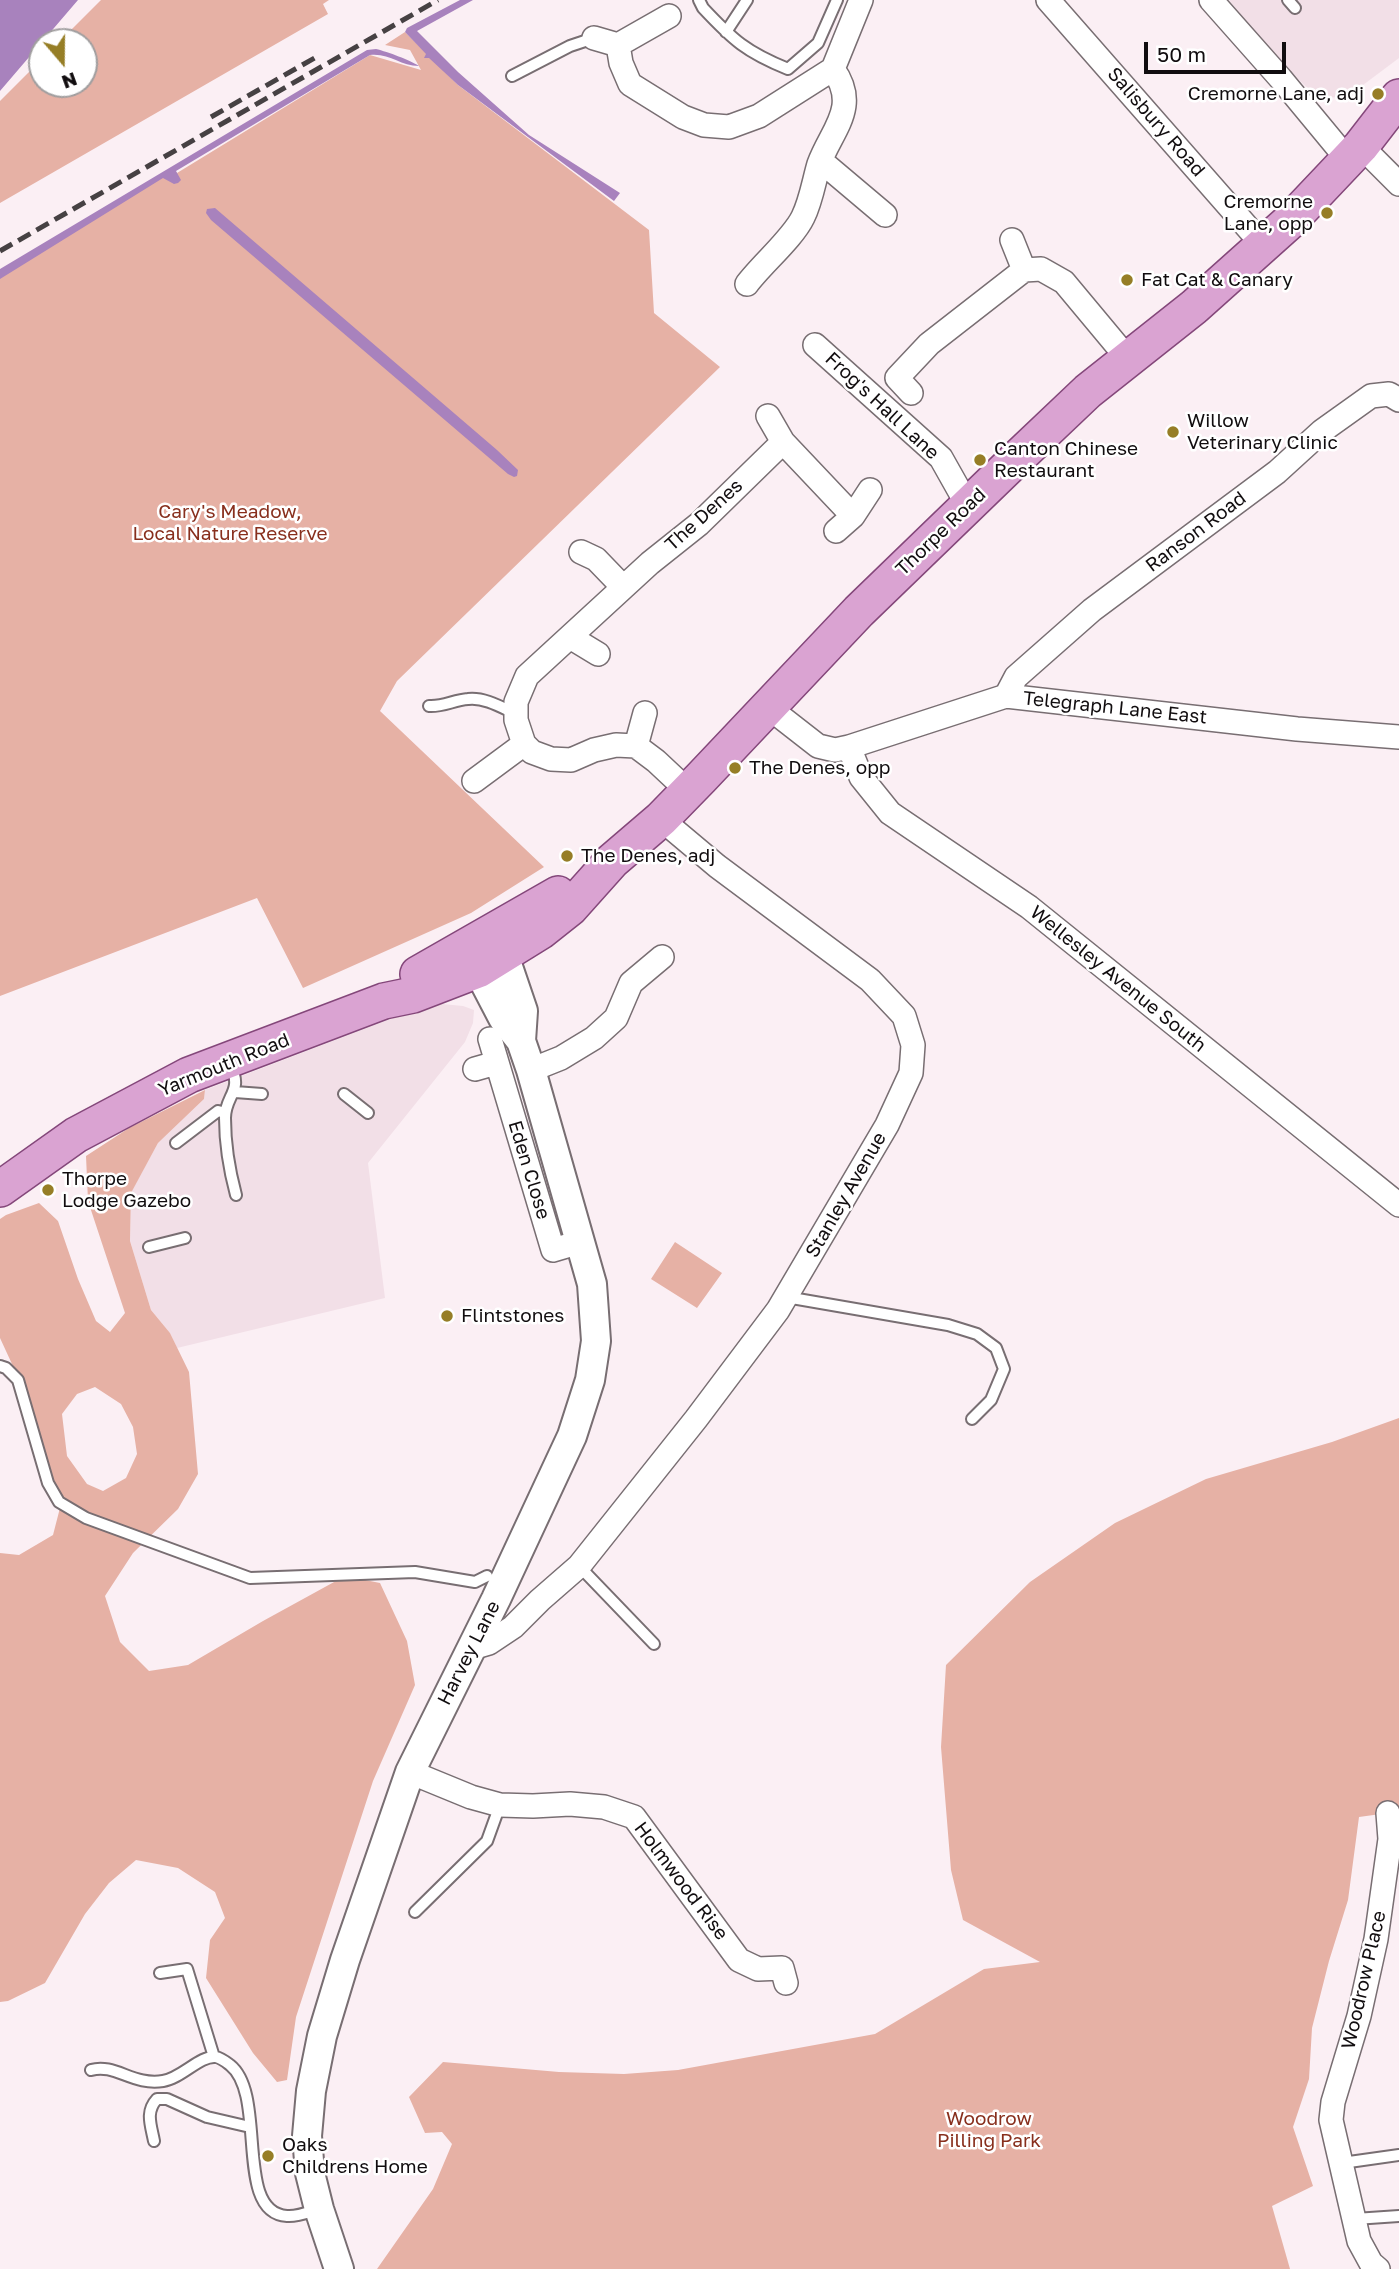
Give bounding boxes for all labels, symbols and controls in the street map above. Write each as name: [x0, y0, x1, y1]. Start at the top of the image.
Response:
north arrow: [28, 28, 98, 98]
scale bar: [1147, 28, 1289, 72]
text: 50 m: [1157, 41, 1206, 67]
street label: Salisbury Road: [1102, 63, 1210, 181]
text: N: [59, 68, 80, 95]
place label: Cremorne Lane, adj: [1188, 83, 1364, 105]
marker: Cremorne Lane, adj: [1370, 86, 1386, 102]
place label: Cremorne Lane, opp: [1224, 191, 1313, 235]
marker: Cremorne Lane, opp: [1319, 205, 1335, 221]
place label: Fat Cat & Canary: [1141, 269, 1293, 291]
marker: Fat Cat & Canary: [1119, 272, 1135, 288]
street label: Frog's Hall Lane: [820, 347, 944, 465]
place label: Willow Veterinary Clinic: [1187, 410, 1338, 454]
marker: Willow Veterinary Clinic: [1165, 424, 1181, 440]
place label: Canton Chinese Restaurant: [994, 438, 1138, 482]
marker: Canton Chinese Restaurant: [972, 452, 988, 468]
street label: The Denes: [661, 474, 747, 556]
street label: Thorpe Road: [891, 483, 991, 581]
street label: Ranson Road: [1141, 487, 1251, 577]
park label: Cary's Meadow, Local Nature Reserve: [132, 501, 328, 545]
street label: Telegraph Lane East: [1022, 687, 1208, 729]
place label: The Denes, opp: [749, 757, 891, 779]
marker: The Denes, opp: [727, 760, 743, 776]
place label: The Denes, adj: [581, 845, 715, 867]
marker: The Denes, adj: [559, 848, 575, 864]
street label: Wellesley Avenue South: [1025, 901, 1211, 1057]
street label: Yarmouth Road: [155, 1028, 293, 1102]
street label: Eden Close: [503, 1118, 555, 1222]
street label: Stanley Avenue: [801, 1128, 891, 1262]
place label: Thorpe Lodge Gazebo: [62, 1168, 191, 1212]
marker: Thorpe Lodge Gazebo: [40, 1182, 56, 1198]
place label: Flintstones: [461, 1305, 564, 1327]
marker: Flintstones: [439, 1308, 455, 1324]
street label: Harvey Lane: [433, 1597, 505, 1709]
street label: Holmwood Rise: [629, 1817, 733, 1945]
street label: Woodrow Place: [1337, 1909, 1391, 2051]
park label: Woodrow Pilling Park: [937, 2108, 1041, 2152]
place label: Oaks Childrens Home: [282, 2134, 428, 2178]
marker: Oaks Childrens Home: [260, 2148, 276, 2164]

